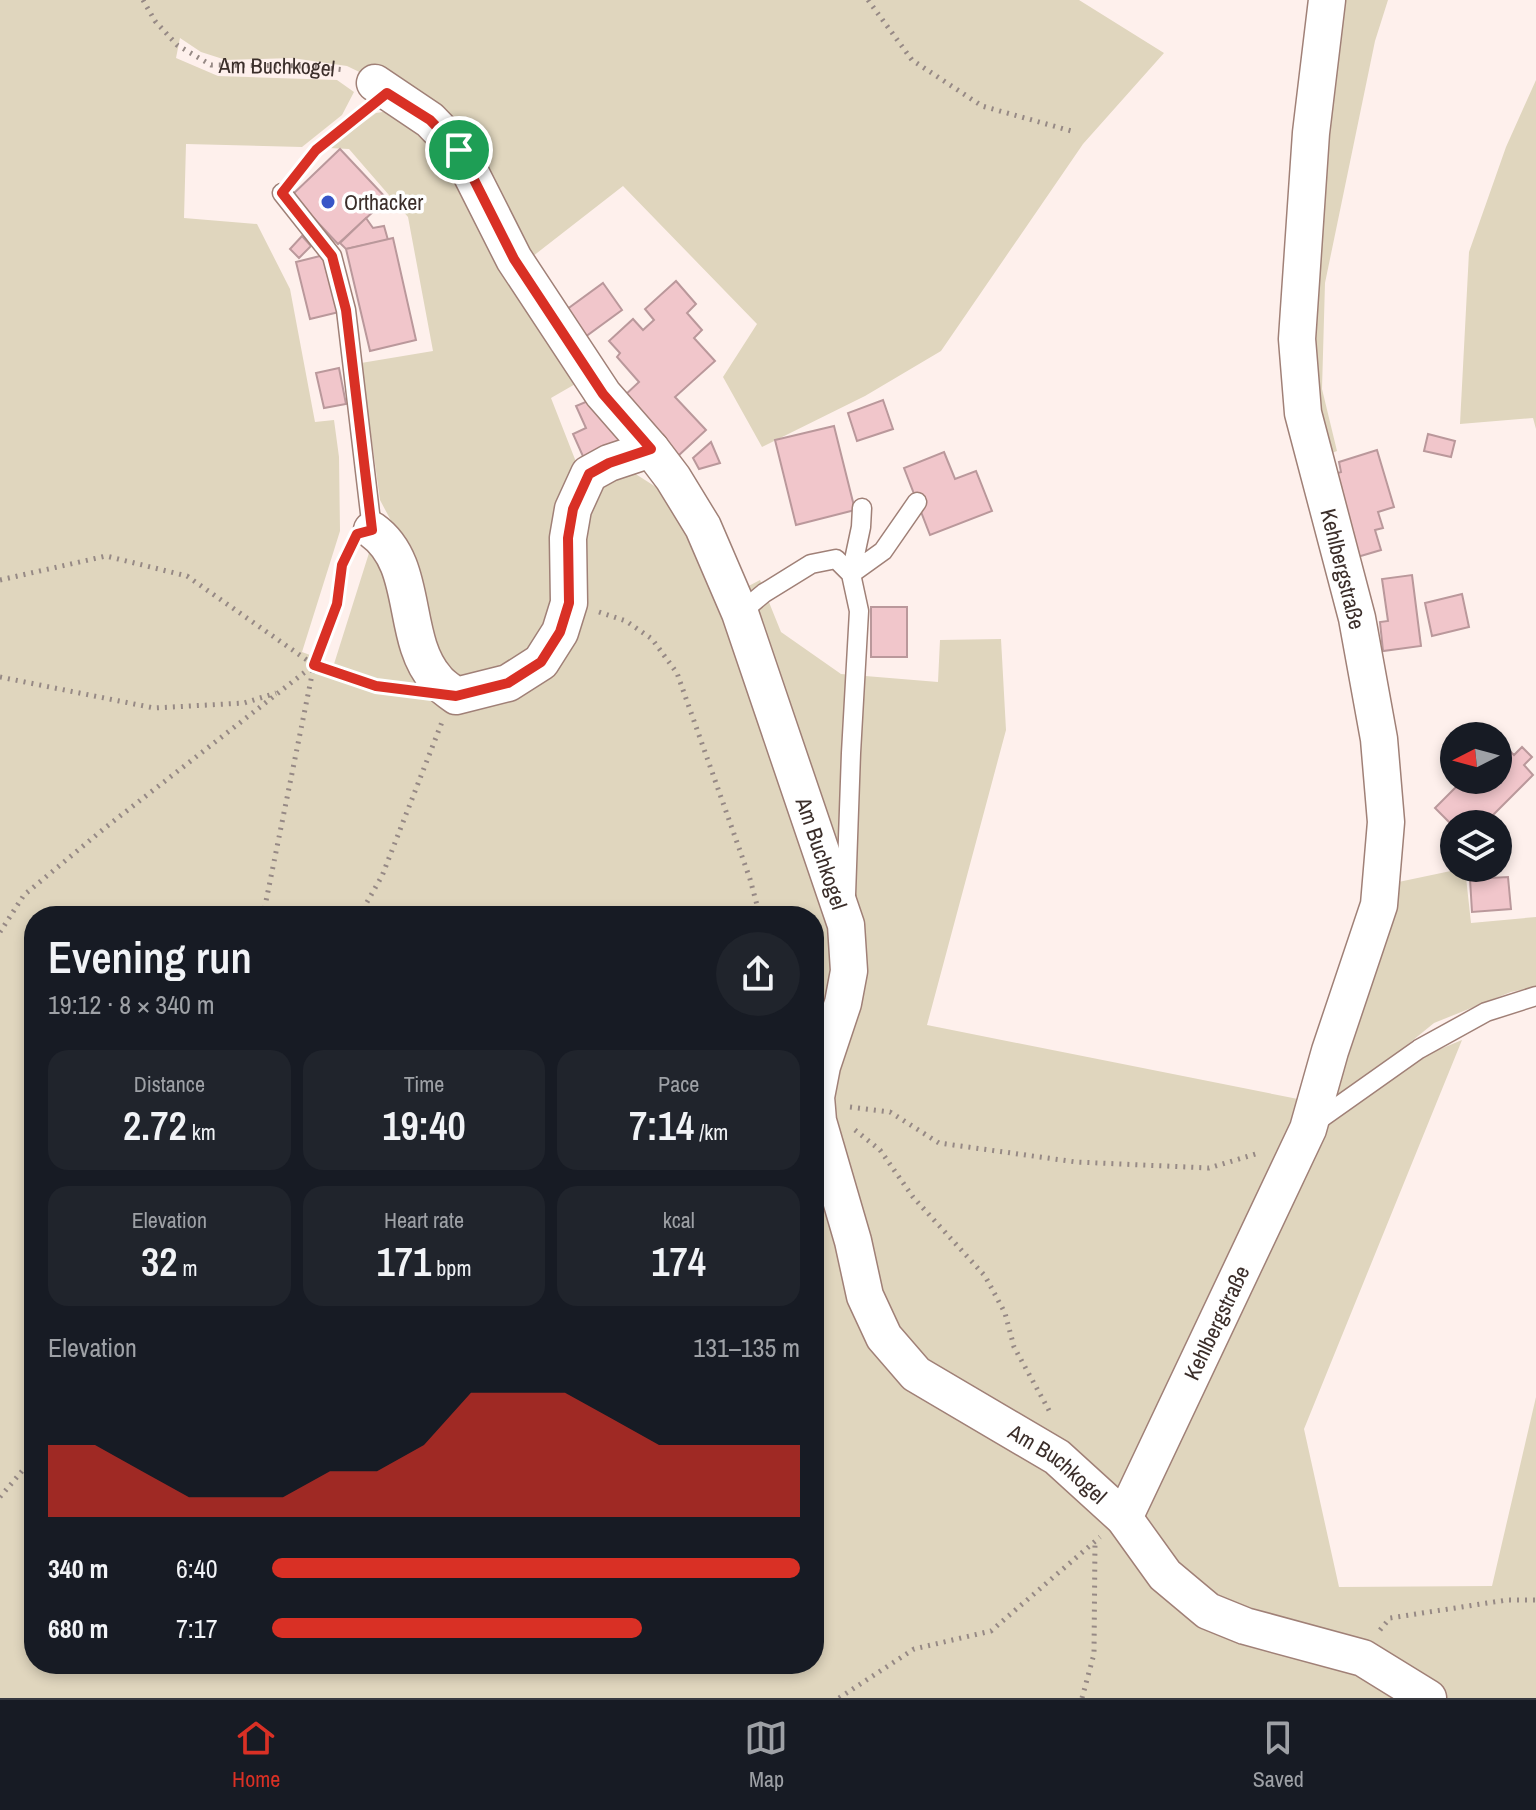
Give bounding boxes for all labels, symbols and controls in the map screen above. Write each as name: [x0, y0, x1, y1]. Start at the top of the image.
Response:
street label: Am Buchkogel: [217, 50, 337, 84]
pin: [425, 116, 493, 184]
icon: arrive: [437, 128, 481, 172]
place label: Orthacker: [344, 187, 423, 217]
marker: Orthacker: [319, 193, 337, 211]
street label: Kehlbergstraße: [1314, 506, 1372, 632]
north arrow: [1440, 722, 1512, 794]
map controls: [1440, 722, 1512, 882]
street label: Am Buchkogel: [788, 792, 855, 913]
button: layers: [1440, 810, 1512, 882]
text: Evening run: [48, 927, 252, 987]
button: share: [716, 932, 800, 1016]
text: 19:12 · 8 × 340 m: [48, 987, 215, 1022]
text: Distance: [134, 1069, 205, 1099]
text: Time: [404, 1069, 444, 1099]
text: Pace: [658, 1069, 699, 1099]
text: 2.72: [123, 1099, 187, 1152]
text: 19:40: [382, 1099, 466, 1152]
text: 7:14: [629, 1099, 694, 1152]
text: km: [187, 1117, 216, 1147]
text: /km: [694, 1117, 728, 1147]
text: Elevation: [132, 1205, 207, 1235]
text: Heart rate: [384, 1205, 464, 1235]
text: kcal: [663, 1205, 695, 1235]
text: 32: [141, 1235, 178, 1288]
text: 171: [377, 1235, 431, 1288]
text: 174: [651, 1235, 706, 1288]
text: m: [178, 1253, 198, 1283]
text: bpm: [431, 1253, 471, 1283]
street label: Kehlbergstraße: [1176, 1261, 1256, 1385]
text: Elevation: [48, 1330, 137, 1365]
text: 131–135 m: [693, 1330, 800, 1365]
street label: Am Buchkogel: [1002, 1416, 1113, 1510]
text: 340 m: [48, 1551, 108, 1586]
text: 6:40: [176, 1551, 218, 1586]
text: 680 m: [48, 1611, 108, 1646]
text: 7:17: [176, 1611, 218, 1646]
tab: Home: [232, 1716, 280, 1794]
tab: Map: [744, 1716, 788, 1794]
tab: Saved: [1253, 1716, 1304, 1794]

